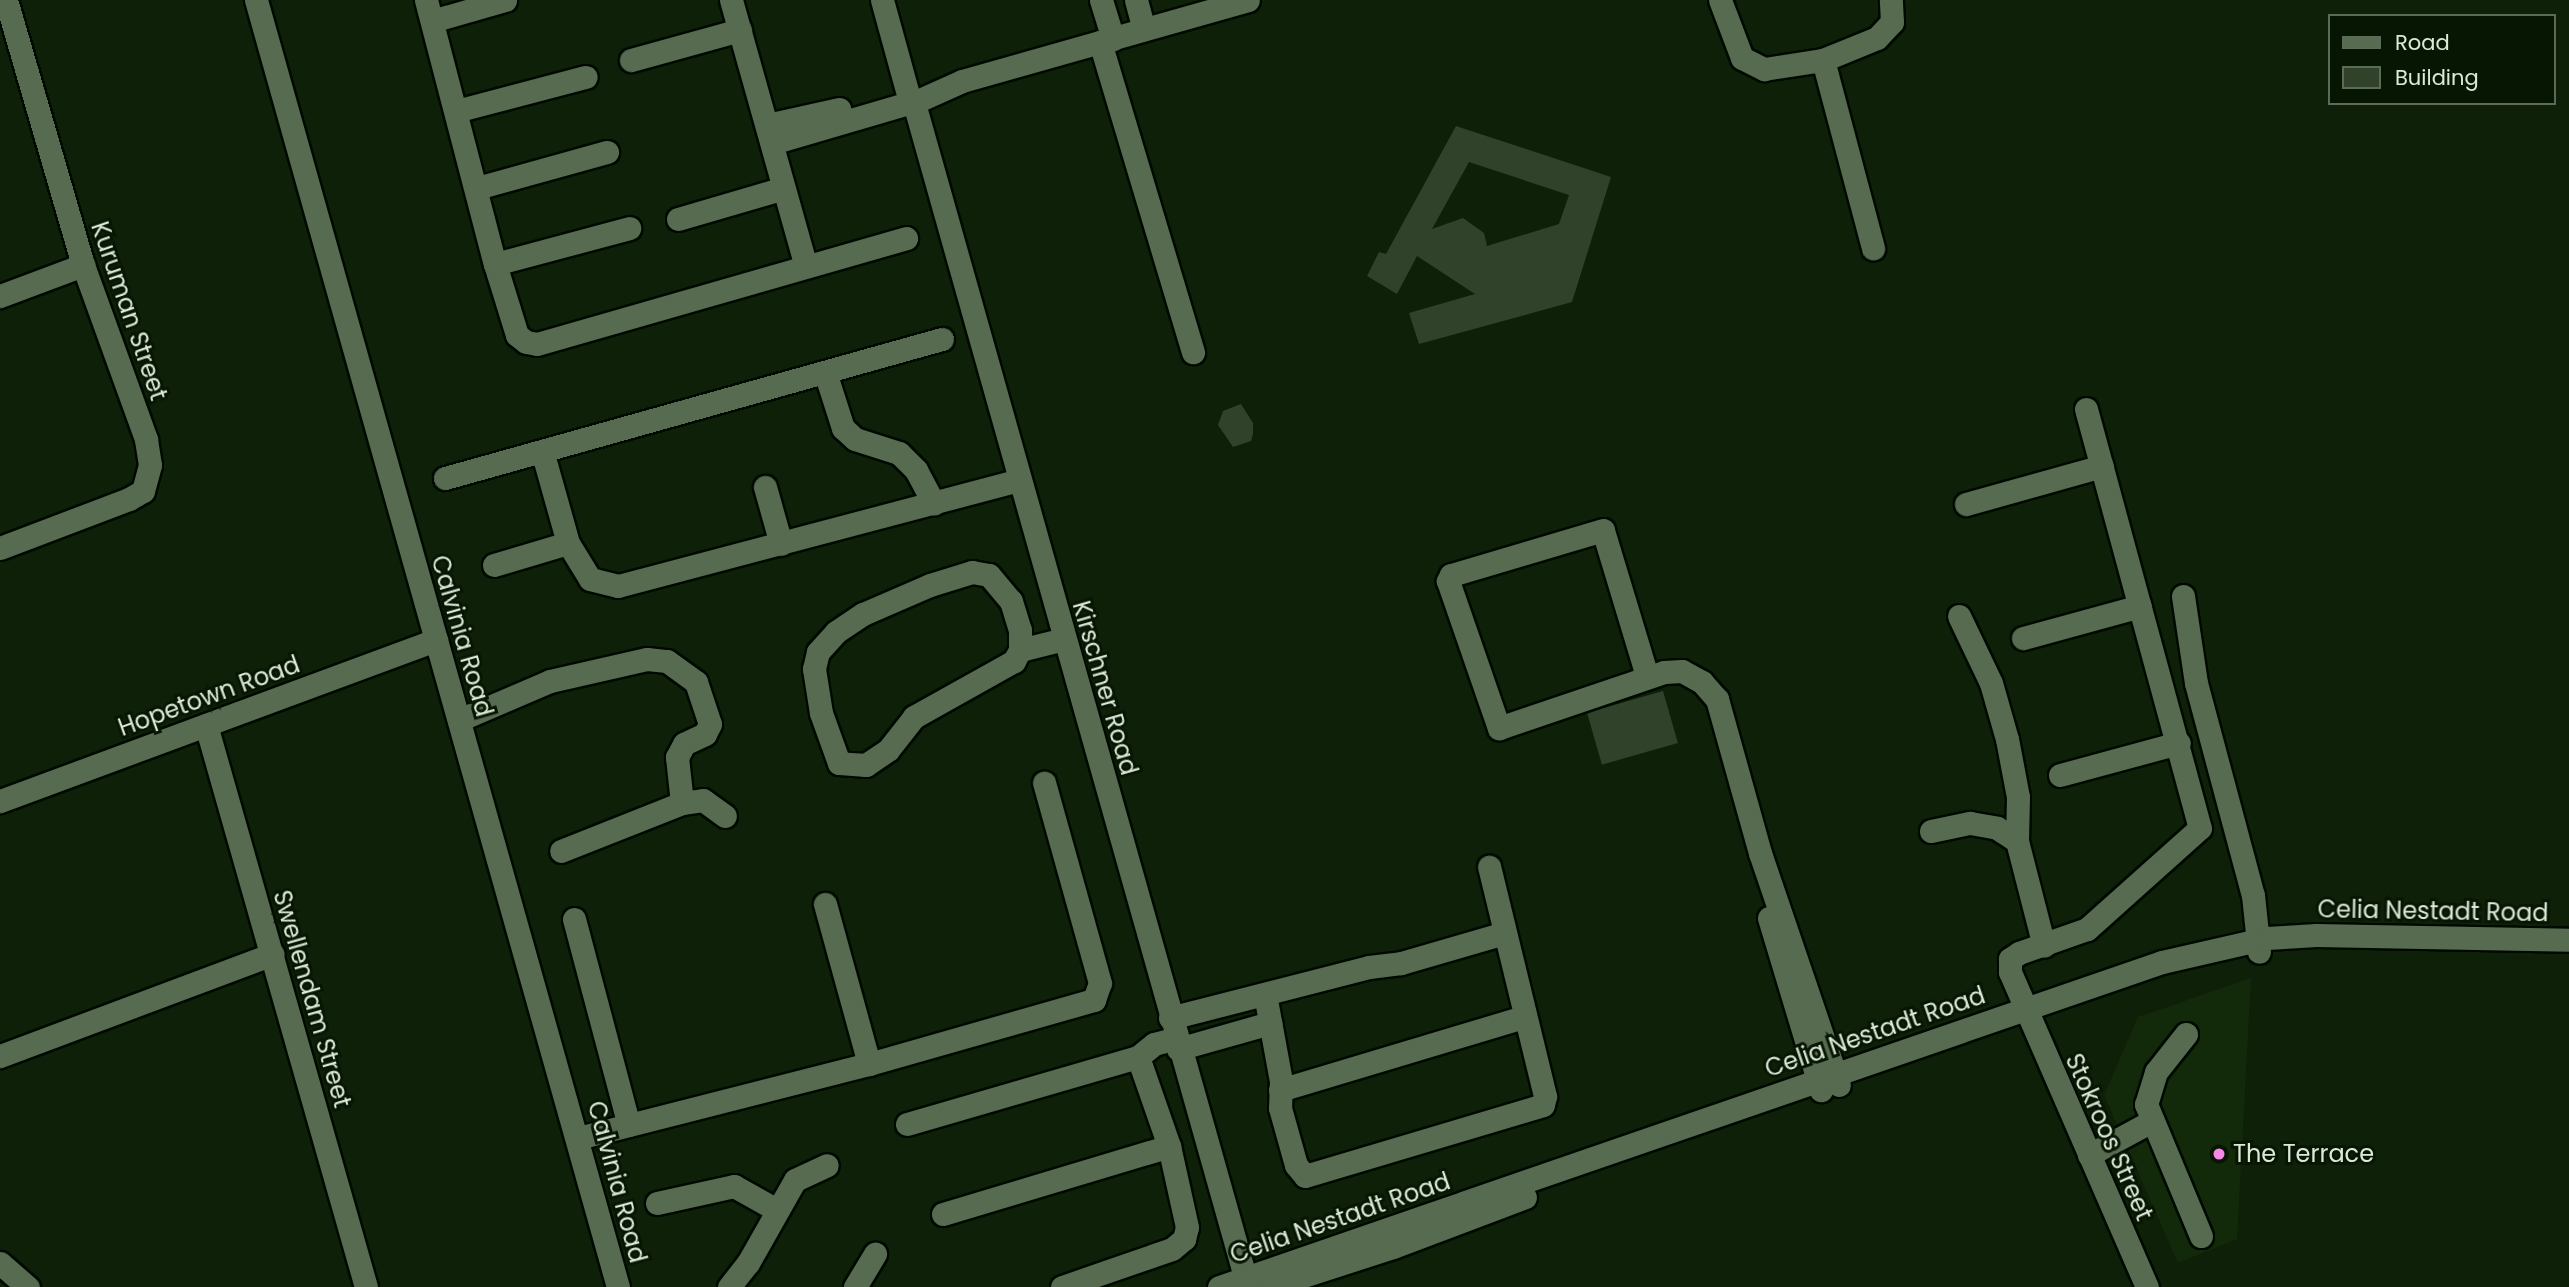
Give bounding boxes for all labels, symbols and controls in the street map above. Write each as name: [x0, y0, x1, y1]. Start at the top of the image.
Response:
legend: [2328, 14, 2555, 105]
text: Road: [2395, 28, 2450, 57]
text: Building: [2395, 63, 2479, 92]
street label: Kuruman Street: [85, 218, 173, 404]
street label: Calvinia Road: [425, 552, 499, 720]
street label: Kirschner Road: [1066, 598, 1144, 778]
street label: Hopetown Road: [114, 650, 304, 742]
street label: Swellendam Street: [267, 887, 357, 1111]
street label: Celia Nestadt Road: [2317, 895, 2549, 927]
street label: Celia Nestadt Road: [1761, 981, 1989, 1083]
street label: Stokroos Street: [2059, 1049, 2159, 1225]
street label: Calvinia Road: [582, 1098, 652, 1266]
place label: The Terrace: [2233, 1140, 2374, 1168]
marker: The Terrace: [2211, 1146, 2227, 1162]
street label: Celia Nestadt Road: [1226, 1167, 1454, 1269]

